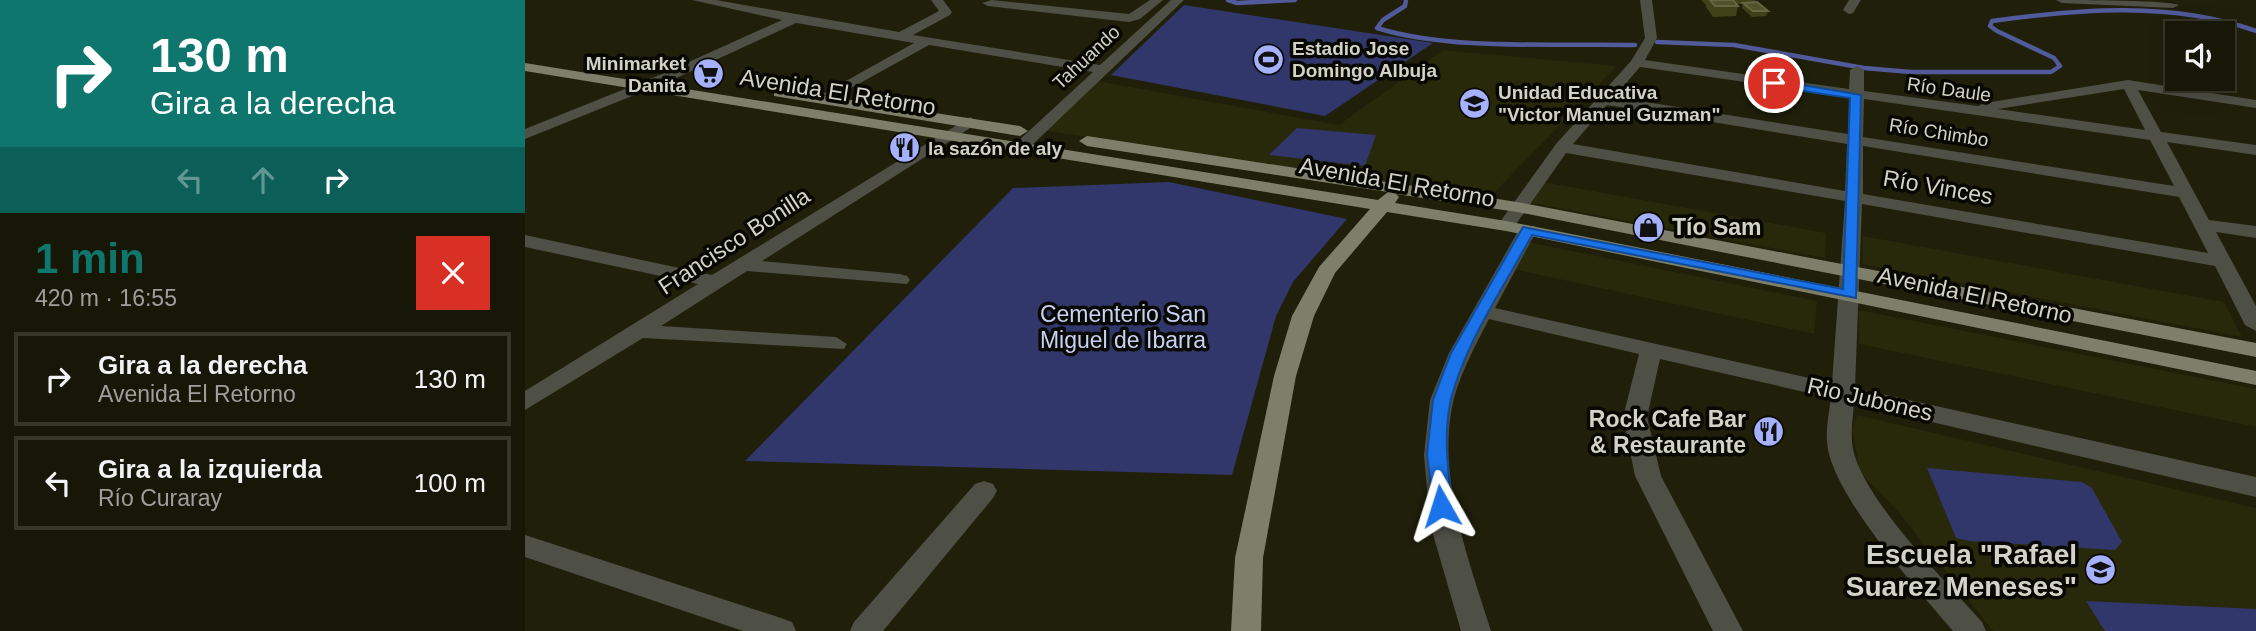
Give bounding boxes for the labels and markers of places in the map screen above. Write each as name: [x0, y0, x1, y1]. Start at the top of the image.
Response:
place label: Estadio Jose Domingo Albuja: [1292, 38, 1437, 81]
sports icon: Estadio Jose Domingo Albuja: [1252, 42, 1286, 76]
place label: Minimarket Danita: [586, 53, 687, 96]
pin: [1744, 53, 1804, 113]
supermarket icon: Minimarket Danita: [692, 57, 726, 91]
place label: Unidad Educativa "Victor Manuel Guzman": [1498, 82, 1720, 125]
school or university icon: Unidad Educativa "Victor Manuel Guzman": [1458, 86, 1492, 120]
restaurant icon: la sazón de aly: [888, 131, 922, 165]
place label: la sazón de aly: [928, 138, 1063, 159]
shop icon: Tío Sam: [1632, 210, 1666, 244]
place label: Tío Sam: [1672, 214, 1761, 240]
place label: Rock Cafe Bar & Restaurante: [1589, 406, 1746, 458]
restaurant icon: Rock Cafe Bar & Restaurante: [1752, 415, 1786, 449]
place label: Escuela "Rafael Suarez Meneses": [1846, 539, 2077, 602]
school or university icon: Escuela "Rafael Suarez Meneses": [2083, 553, 2117, 587]

